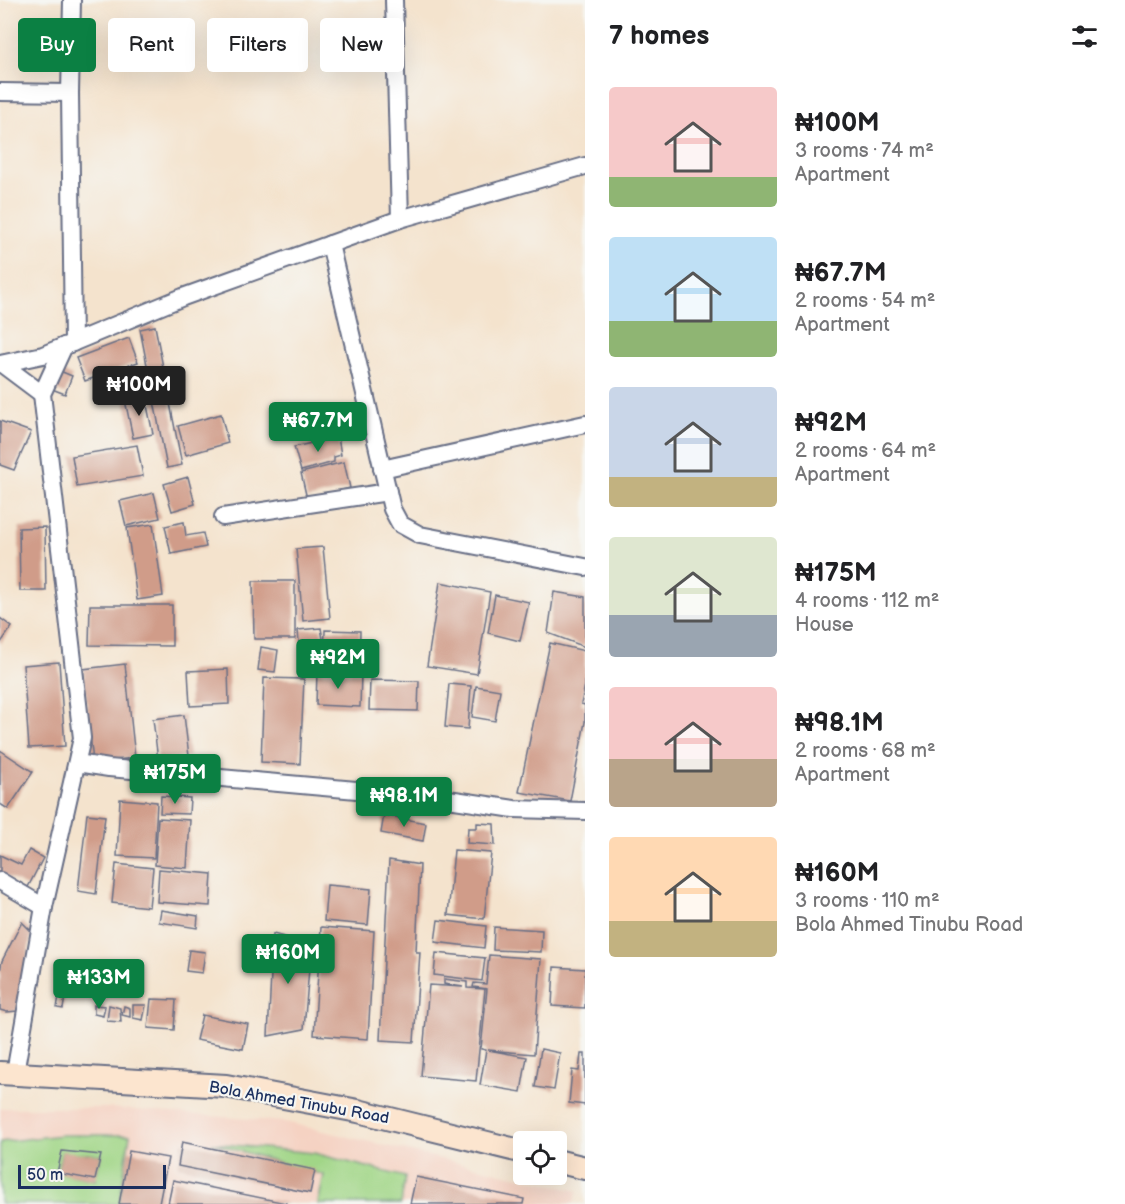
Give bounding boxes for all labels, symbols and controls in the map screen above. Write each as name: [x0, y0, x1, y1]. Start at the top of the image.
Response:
chip: Buy: [18, 18, 96, 72]
chip: Rent: [108, 18, 195, 72]
chip: Filters: [207, 18, 308, 72]
chip: New: [320, 18, 404, 72]
icon: filters: [1068, 20, 1101, 53]
text: 7 homes: [609, 21, 709, 52]
text: ₦100M: [795, 108, 880, 139]
icon: home: [657, 111, 729, 183]
text: 3 rooms · 74 m²: [795, 139, 934, 163]
text: Apartment: [795, 163, 890, 187]
text: ₦67.7M: [795, 258, 886, 289]
icon: home: [657, 261, 729, 333]
text: 2 rooms · 54 m²: [795, 289, 935, 313]
text: Apartment: [795, 313, 890, 337]
pin: ₦100M: [97, 366, 181, 417]
text: ₦100M: [106, 373, 172, 397]
pin: ₦67.7M: [269, 402, 367, 453]
text: ₦92M: [795, 408, 867, 439]
text: ₦67.7M: [283, 409, 353, 433]
icon: home: [657, 411, 729, 483]
text: 2 rooms · 64 m²: [795, 439, 936, 463]
text: Apartment: [795, 463, 890, 487]
text: ₦175M: [795, 558, 877, 589]
icon: home: [657, 561, 729, 633]
text: 4 rooms · 112 m²: [795, 589, 939, 613]
text: House: [795, 613, 854, 637]
pin: ₦92M: [302, 639, 374, 690]
text: ₦92M: [310, 646, 366, 670]
text: ₦98.1M: [795, 708, 884, 739]
icon: home: [657, 711, 729, 783]
text: 2 rooms · 68 m²: [795, 739, 936, 763]
pin: ₦175M: [133, 754, 217, 805]
text: ₦175M: [144, 761, 206, 785]
text: Apartment: [795, 763, 890, 787]
pin: ₦98.1M: [355, 777, 453, 828]
text: ₦98.1M: [370, 784, 438, 808]
text: ₦160M: [795, 858, 879, 889]
icon: home: [657, 861, 729, 933]
text: 3 rooms · 110 m²: [795, 889, 940, 913]
text: Bola Ahmed Tinubu Road: [795, 913, 1023, 937]
pin: ₦160M: [246, 934, 330, 985]
text: ₦160M: [256, 941, 320, 965]
pin: ₦133M: [57, 959, 141, 1010]
text: ₦133M: [67, 966, 131, 990]
street label: Bola Ahmed Tinubu Road: [207, 1078, 391, 1128]
map controls: [513, 1131, 567, 1185]
button: locate: [513, 1131, 567, 1185]
scale bar: [18, 1162, 166, 1190]
text: 50 m: [27, 1166, 63, 1185]

